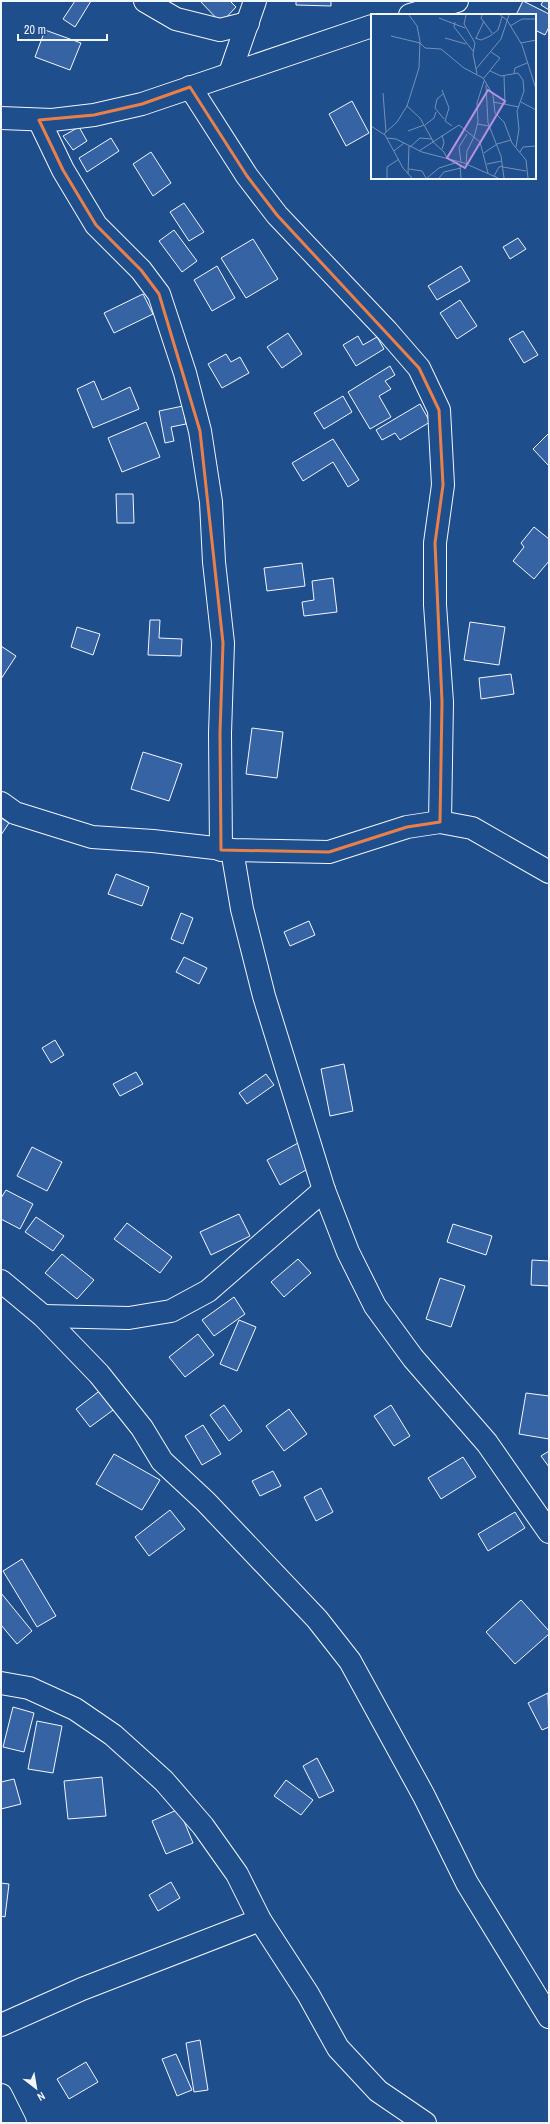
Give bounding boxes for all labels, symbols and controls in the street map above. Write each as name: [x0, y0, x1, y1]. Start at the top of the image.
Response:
inset map: [371, 14, 536, 179]
scale bar: [18, 16, 107, 42]
text: 20 m: [24, 22, 46, 38]
north arrow: [16, 2068, 56, 2108]
text: N: [35, 2089, 48, 2104]

